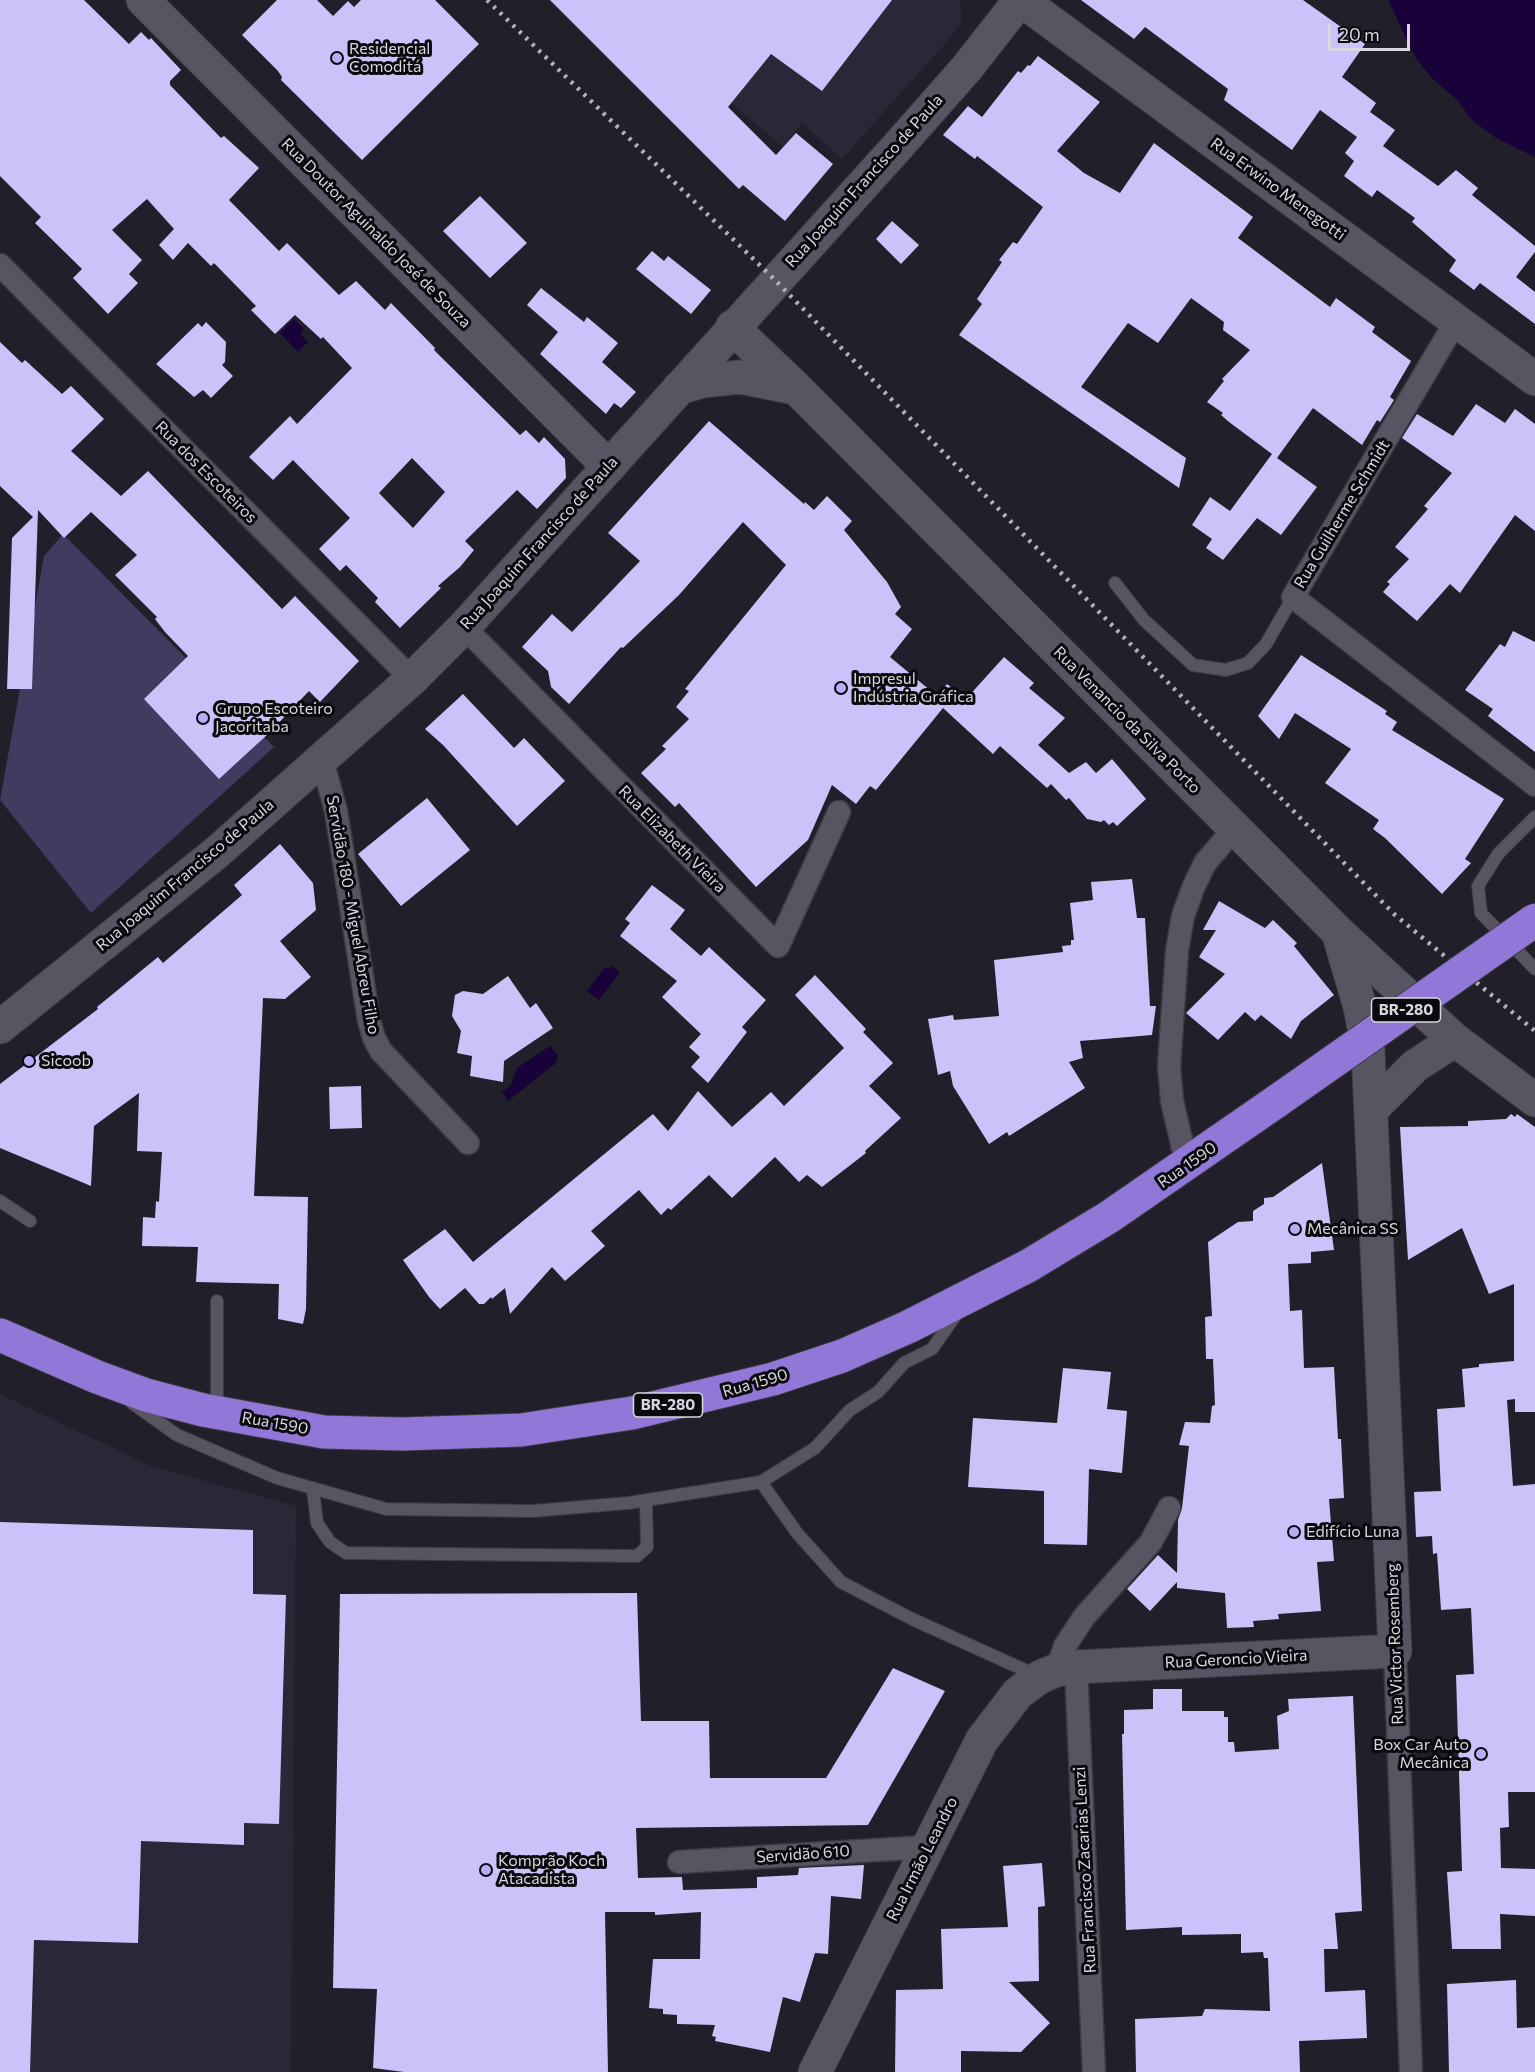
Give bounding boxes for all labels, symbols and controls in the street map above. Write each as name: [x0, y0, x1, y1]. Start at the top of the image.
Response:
scale bar: [1331, 12, 1414, 50]
text: 20 m: [1339, 23, 1380, 45]
place label: Residencial Comoditá: [349, 39, 430, 77]
marker: Residencial Comoditá: [330, 51, 344, 65]
street label: Rua Joaquim Francisco de Paula: [781, 91, 947, 271]
street label: Rua Doutor Aguinaldo José de Souza: [277, 134, 475, 332]
street label: Rua Erwino Menegotti: [1207, 134, 1349, 244]
street label: Rua dos Escoteiros: [151, 417, 261, 527]
street label: Rua Guilherme Schmidt: [1290, 436, 1394, 592]
street label: Rua Joaquim Francisco de Paula: [456, 453, 622, 633]
street label: Rua Venancio da Silva Porto: [1049, 642, 1205, 798]
place label: Impresul Indústria Gráfica: [853, 669, 974, 707]
marker: Impresul Indústria Gráfica: [834, 681, 848, 695]
place label: Grupo Escoteiro Jacoritaba: [215, 699, 333, 737]
marker: Grupo Escoteiro Jacoritaba: [196, 711, 210, 725]
street label: Rua Elizabeth Vieira: [614, 781, 730, 897]
street label: Servidão 180 - Miguel Abreu Filho: [323, 794, 383, 1036]
street label: Rua Joaquim Francisco de Paula: [92, 795, 278, 955]
road number: BR-280: [1372, 998, 1440, 1022]
place label: Sicoob: [41, 1051, 91, 1071]
marker: Sicoob: [22, 1054, 36, 1068]
street label: Rua 1590: [1154, 1138, 1220, 1192]
place label: Mecânica SS: [1307, 1219, 1398, 1239]
marker: Mecânica SS: [1288, 1222, 1302, 1236]
street label: Rua 1590: [720, 1365, 790, 1401]
road number: BR-280: [634, 1393, 702, 1417]
street label: Rua 1590: [240, 1408, 310, 1438]
place label: Edifício Luna: [1306, 1522, 1400, 1542]
marker: Edifício Luna: [1287, 1525, 1301, 1539]
street label: Rua Victor Rosemberg: [1383, 1563, 1407, 1725]
street label: Rua Geroncio Vieira: [1164, 1646, 1308, 1672]
place label: Box Car Auto Mecânica: [1373, 1735, 1469, 1773]
marker: Box Car Auto Mecânica: [1474, 1747, 1488, 1761]
street label: Rua Francisco Zacarias Lenzi: [1070, 1766, 1100, 1974]
street label: Rua Irmão Leandro: [882, 1794, 962, 1924]
street label: Servidão 610: [756, 1841, 850, 1867]
place label: Komprão Koch Atacadista: [498, 1851, 605, 1889]
marker: Komprão Koch Atacadista: [479, 1863, 493, 1877]

